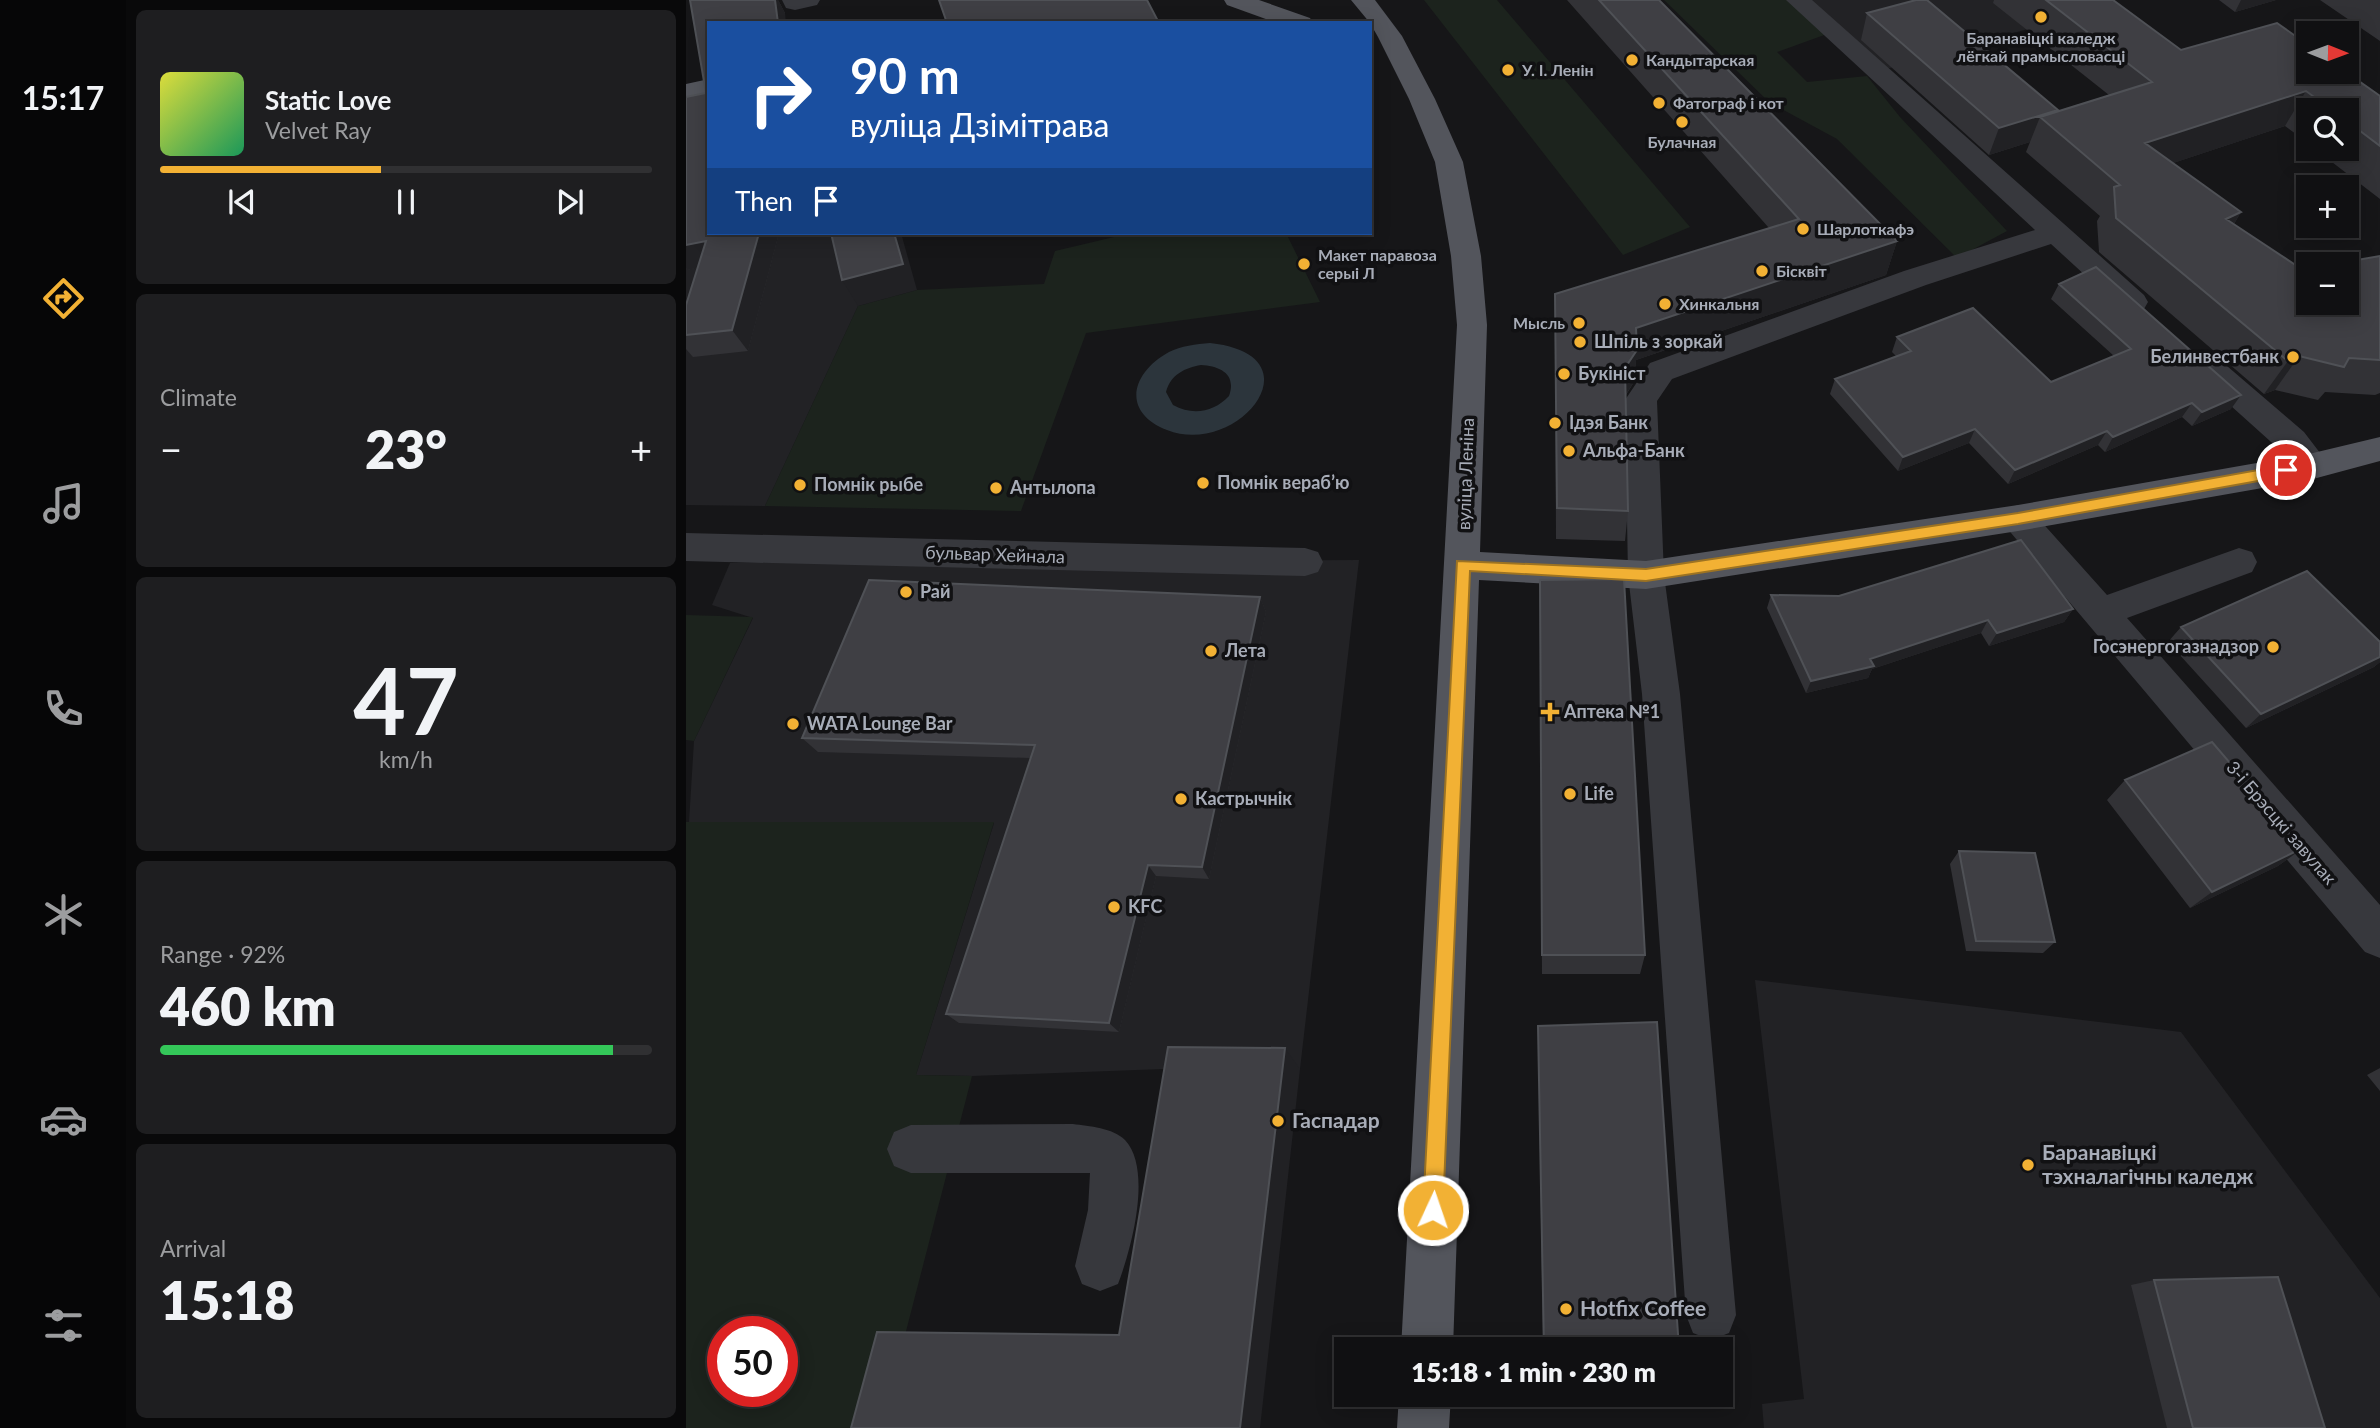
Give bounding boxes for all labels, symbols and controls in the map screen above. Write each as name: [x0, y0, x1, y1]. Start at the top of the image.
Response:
marker: Баранавіцкі каледж лёгкай прамысловасці: [2033, 9, 2049, 25]
north arrow: [2296, 21, 2359, 84]
map controls: [2296, 21, 2359, 315]
place label: Баранавіцкі каледж лёгкай прамысловасці: [1957, 28, 2125, 65]
text: 90 m: [850, 46, 960, 104]
icon: right: [735, 49, 826, 140]
place label: Кандытарская: [1646, 50, 1754, 69]
marker: Кандытарская: [1624, 52, 1640, 68]
place label: У. І. Ленін: [1521, 60, 1594, 79]
marker: У. І. Ленін: [1500, 62, 1516, 78]
text: 15:17: [22, 78, 104, 117]
text: Static Love: [265, 84, 392, 116]
place label: Фатограф і кот: [1673, 93, 1785, 112]
marker: Фатограф і кот: [1651, 95, 1667, 111]
button: search: [2296, 98, 2359, 161]
text: вуліца Дзімітрава: [850, 105, 1109, 144]
marker: Булачная: [1674, 114, 1690, 130]
text: Velvet Ray: [265, 116, 371, 144]
place label: Булачная: [1648, 132, 1716, 151]
button: +: [2296, 175, 2359, 238]
icon: arrive: [807, 182, 845, 220]
icon: previous: [223, 183, 261, 221]
icon: pause: [387, 183, 425, 221]
icon: next: [551, 183, 589, 221]
text: Then: [735, 185, 793, 217]
place label: Шарлоткафэ: [1817, 219, 1914, 238]
marker: Шарлоткафэ: [1795, 221, 1811, 237]
place label: Макет паравоза серыі Л: [1318, 245, 1437, 282]
button: −: [2296, 252, 2359, 315]
marker: Макет паравоза серыі Л: [1296, 256, 1312, 272]
place label: Бісквіт: [1776, 261, 1828, 280]
marker: Бісквіт: [1754, 263, 1770, 279]
icon: directions: [39, 274, 88, 323]
place label: Хинкальня: [1679, 294, 1759, 313]
marker: Хинкальня: [1657, 296, 1673, 312]
place label: Мысль: [1513, 313, 1565, 332]
marker: Мысль: [1571, 315, 1587, 331]
place label: Шпіль з зоркай: [1594, 330, 1723, 352]
marker: Шпіль з зоркай: [1572, 334, 1588, 350]
place label: Белинвестбанк: [2150, 345, 2279, 367]
marker: Белинвестбанк: [2285, 349, 2301, 365]
place label: Букініст: [1578, 362, 1646, 384]
marker: Букініст: [1556, 366, 1572, 382]
text: Climate: [160, 383, 237, 411]
place label: Ідэя Банк: [1569, 411, 1648, 433]
marker: Ідэя Банк: [1547, 415, 1563, 431]
street label: вуліца Леніна: [1452, 417, 1478, 530]
text: 23°: [365, 418, 447, 480]
text: −: [160, 426, 182, 472]
text: +: [630, 426, 652, 472]
place label: Альфа-Банк: [1582, 439, 1685, 461]
pin: [2256, 440, 2316, 500]
marker: Альфа-Банк: [1561, 443, 1577, 459]
icon: arrive: [2267, 451, 2305, 489]
place label: Помнік верабʼю: [1217, 471, 1349, 493]
place label: Помнік рыбе: [814, 473, 924, 495]
marker: Помнік верабʼю: [1195, 475, 1211, 491]
place label: Антылопа: [1009, 476, 1096, 498]
marker: Помнік рыбе: [792, 477, 808, 493]
icon: music: [39, 479, 88, 528]
marker: Антылопа: [988, 480, 1004, 496]
street label: бульвар Хейнала: [925, 541, 1065, 567]
place label: Рай: [920, 580, 951, 602]
marker: Рай: [898, 584, 914, 600]
place label: Госэнергогазнадзор: [2093, 635, 2259, 657]
place label: Лета: [1224, 639, 1266, 661]
marker: Госэнергогазнадзор: [2265, 639, 2281, 655]
marker: Лета: [1203, 643, 1219, 659]
text: 47: [353, 645, 459, 754]
icon: phone: [39, 684, 88, 733]
place label: Аптека №1: [1563, 700, 1660, 722]
marker: Аптека №1: [1542, 704, 1558, 720]
place label: WATA Lounge Bar: [807, 712, 953, 734]
marker: WATA Lounge Bar: [785, 716, 801, 732]
text: km/h: [379, 745, 433, 773]
street label: 3-і Брэсцкі завулак: [2222, 756, 2342, 889]
place label: Life: [1584, 782, 1614, 804]
marker: Life: [1562, 786, 1578, 802]
place label: Кастрычнік: [1195, 787, 1292, 809]
marker: Кастрычнік: [1173, 791, 1189, 807]
icon: climate: [39, 890, 88, 939]
place label: KFC: [1128, 895, 1162, 917]
marker: KFC: [1106, 899, 1122, 915]
text: Range · 92%: [160, 940, 285, 968]
text: 460 km: [160, 975, 336, 1037]
icon: car: [39, 1095, 88, 1144]
place label: Гаспадар: [1292, 1107, 1380, 1132]
marker: Гаспадар: [1270, 1113, 1286, 1129]
place label: Баранавіцкі тэхналагічны каледж: [2042, 1139, 2253, 1188]
marker: Баранавіцкі тэхналагічны каледж: [2020, 1157, 2036, 1173]
position arrow: [1396, 1173, 1470, 1247]
text: Arrival: [160, 1234, 226, 1262]
text: 15:18: [160, 1269, 294, 1331]
place label: Hotfix Coffee: [1580, 1295, 1706, 1320]
icon: filters: [39, 1301, 88, 1350]
marker: Hotfix Coffee: [1558, 1301, 1574, 1317]
speed limit sign: 50: [707, 1316, 798, 1407]
text: 15:18 · 1 min · 230 m: [1411, 1356, 1656, 1388]

